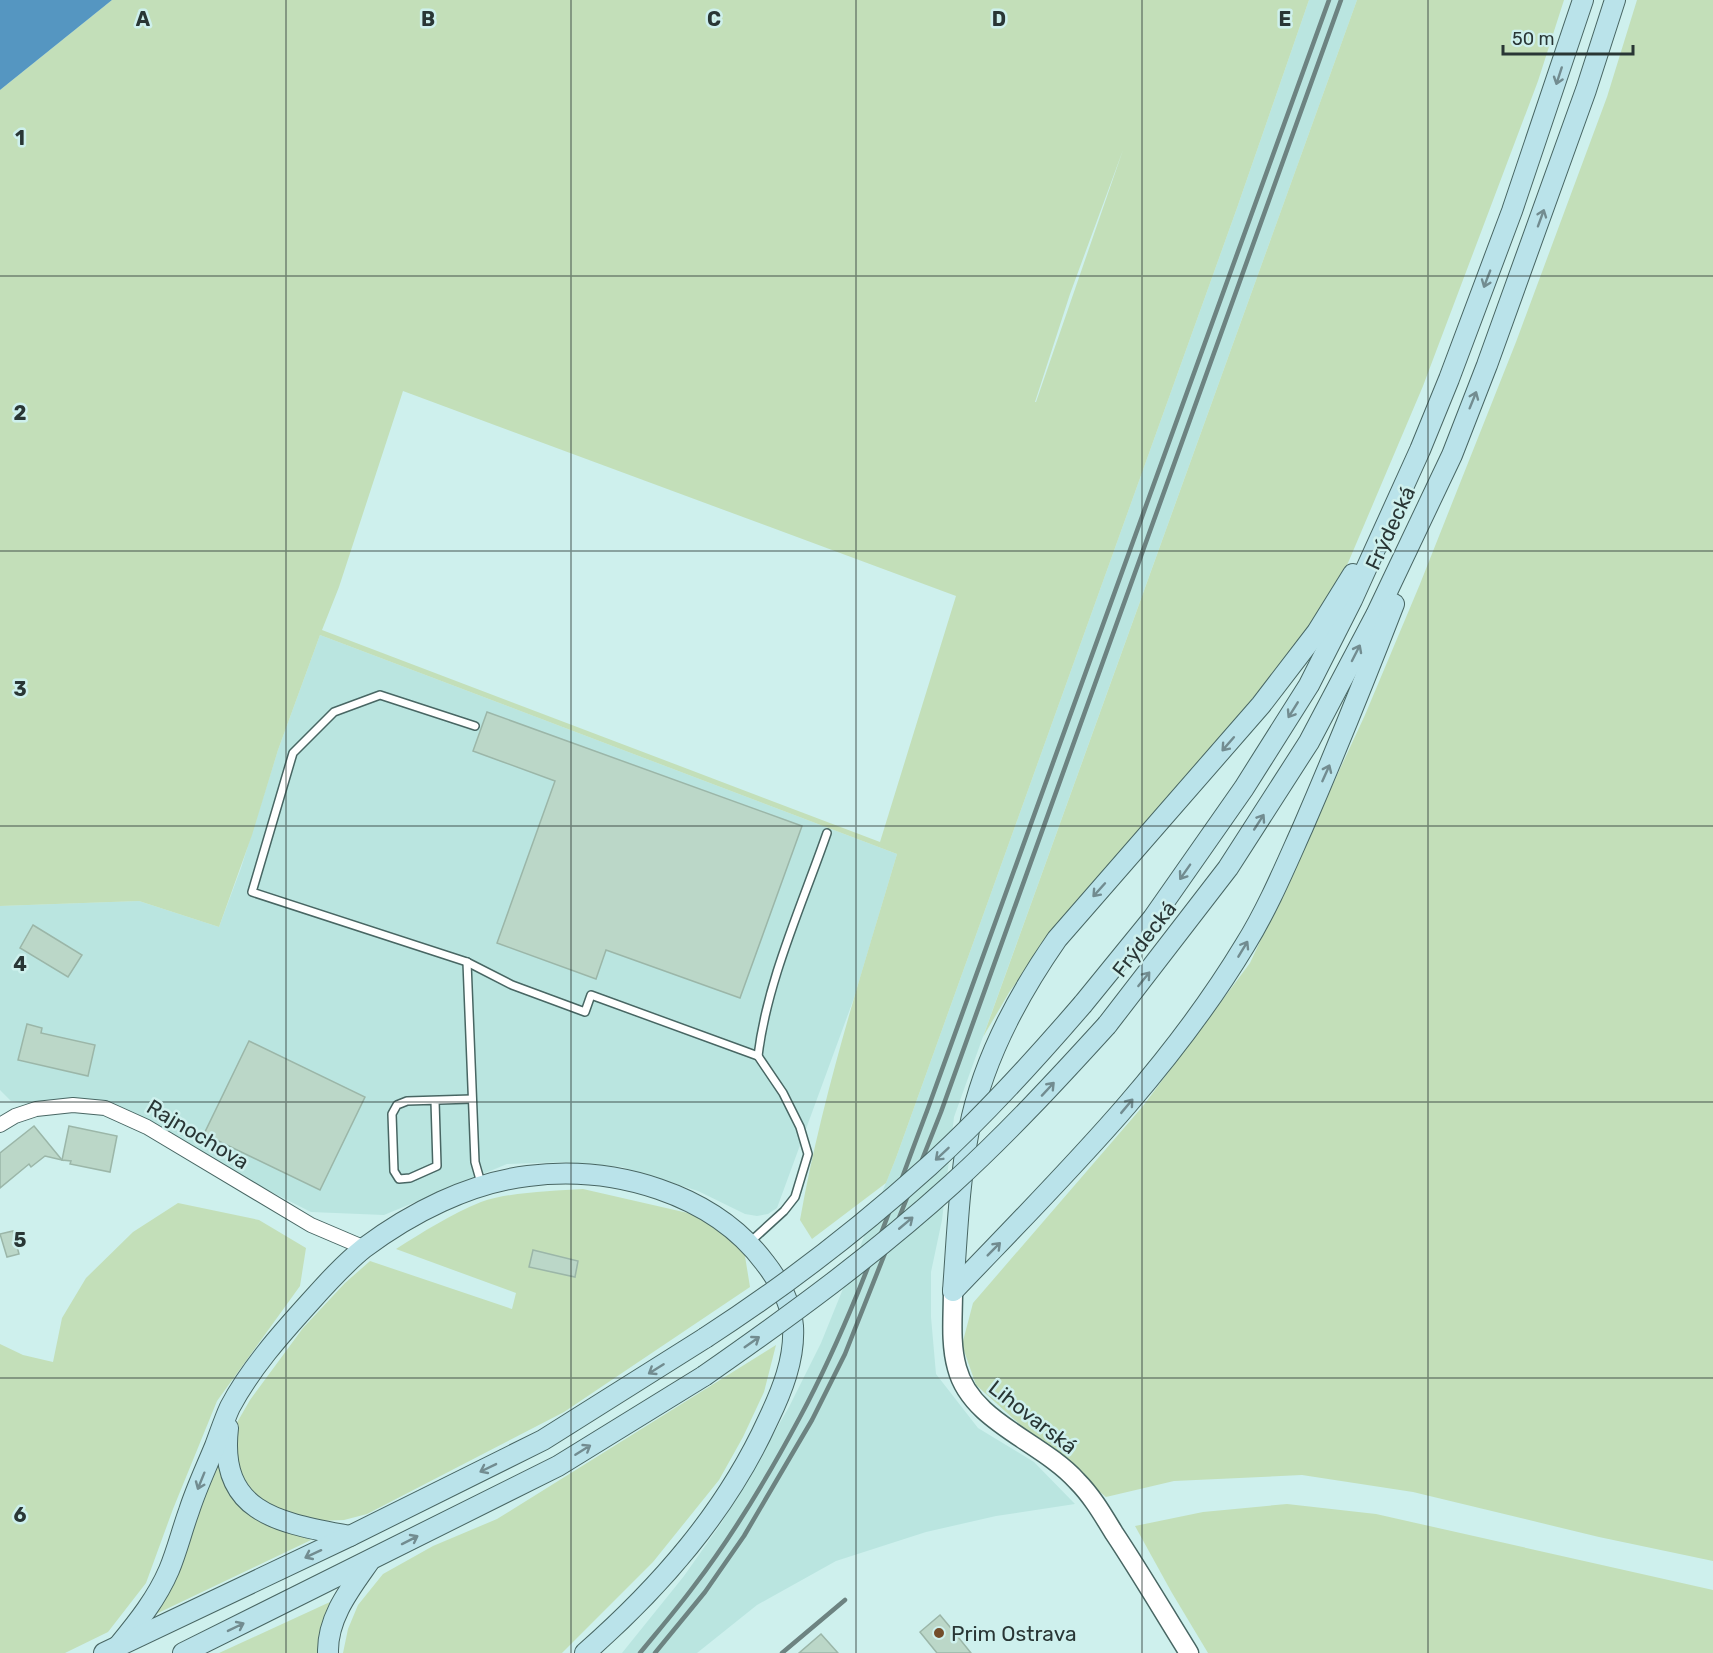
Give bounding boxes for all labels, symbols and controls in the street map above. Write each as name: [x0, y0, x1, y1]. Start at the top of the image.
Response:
text: A: [136, 7, 151, 31]
text: B: [421, 7, 435, 31]
text: C: [707, 7, 721, 31]
text: D: [992, 7, 1006, 31]
text: E: [1279, 7, 1291, 31]
scale bar: [1503, 18, 1634, 56]
text: 50 m: [1512, 28, 1555, 50]
one-way arrow: [1553, 66, 1564, 85]
text: 1: [15, 126, 25, 150]
one-way arrow: [1537, 209, 1548, 228]
one-way arrow: [1480, 270, 1491, 288]
one-way arrow: [1468, 392, 1479, 410]
text: 2: [14, 401, 27, 425]
street label: Frýdecká: [1360, 482, 1420, 574]
one-way arrow: [1350, 645, 1362, 662]
text: 3: [13, 677, 27, 701]
one-way arrow: [1287, 701, 1299, 718]
one-way arrow: [1221, 736, 1235, 751]
one-way arrow: [1321, 765, 1333, 783]
one-way arrow: [1253, 814, 1265, 831]
one-way arrow: [1179, 864, 1191, 880]
one-way arrow: [1092, 883, 1106, 898]
street label: Frýdecká: [1107, 896, 1181, 982]
one-way arrow: [1237, 941, 1249, 958]
text: 4: [13, 952, 27, 976]
one-way arrow: [1137, 971, 1150, 987]
one-way arrow: [1041, 1082, 1055, 1097]
street label: Rajnochova: [142, 1094, 254, 1174]
one-way arrow: [1121, 1098, 1134, 1114]
one-way arrow: [935, 1147, 950, 1161]
one-way arrow: [898, 1216, 914, 1229]
text: 5: [14, 1228, 27, 1252]
one-way arrow: [987, 1241, 1002, 1256]
one-way arrow: [744, 1336, 760, 1348]
one-way arrow: [648, 1363, 664, 1375]
street label: Lihovarská: [984, 1375, 1082, 1459]
one-way arrow: [574, 1444, 591, 1456]
one-way arrow: [479, 1462, 497, 1474]
one-way arrow: [194, 1471, 205, 1490]
text: 6: [13, 1503, 27, 1527]
one-way arrow: [401, 1534, 419, 1546]
one-way arrow: [304, 1548, 322, 1560]
one-way arrow: [226, 1621, 244, 1632]
place label: Prim Ostrava: [951, 1621, 1076, 1646]
marker: Prim Ostrava: [932, 1626, 946, 1640]

